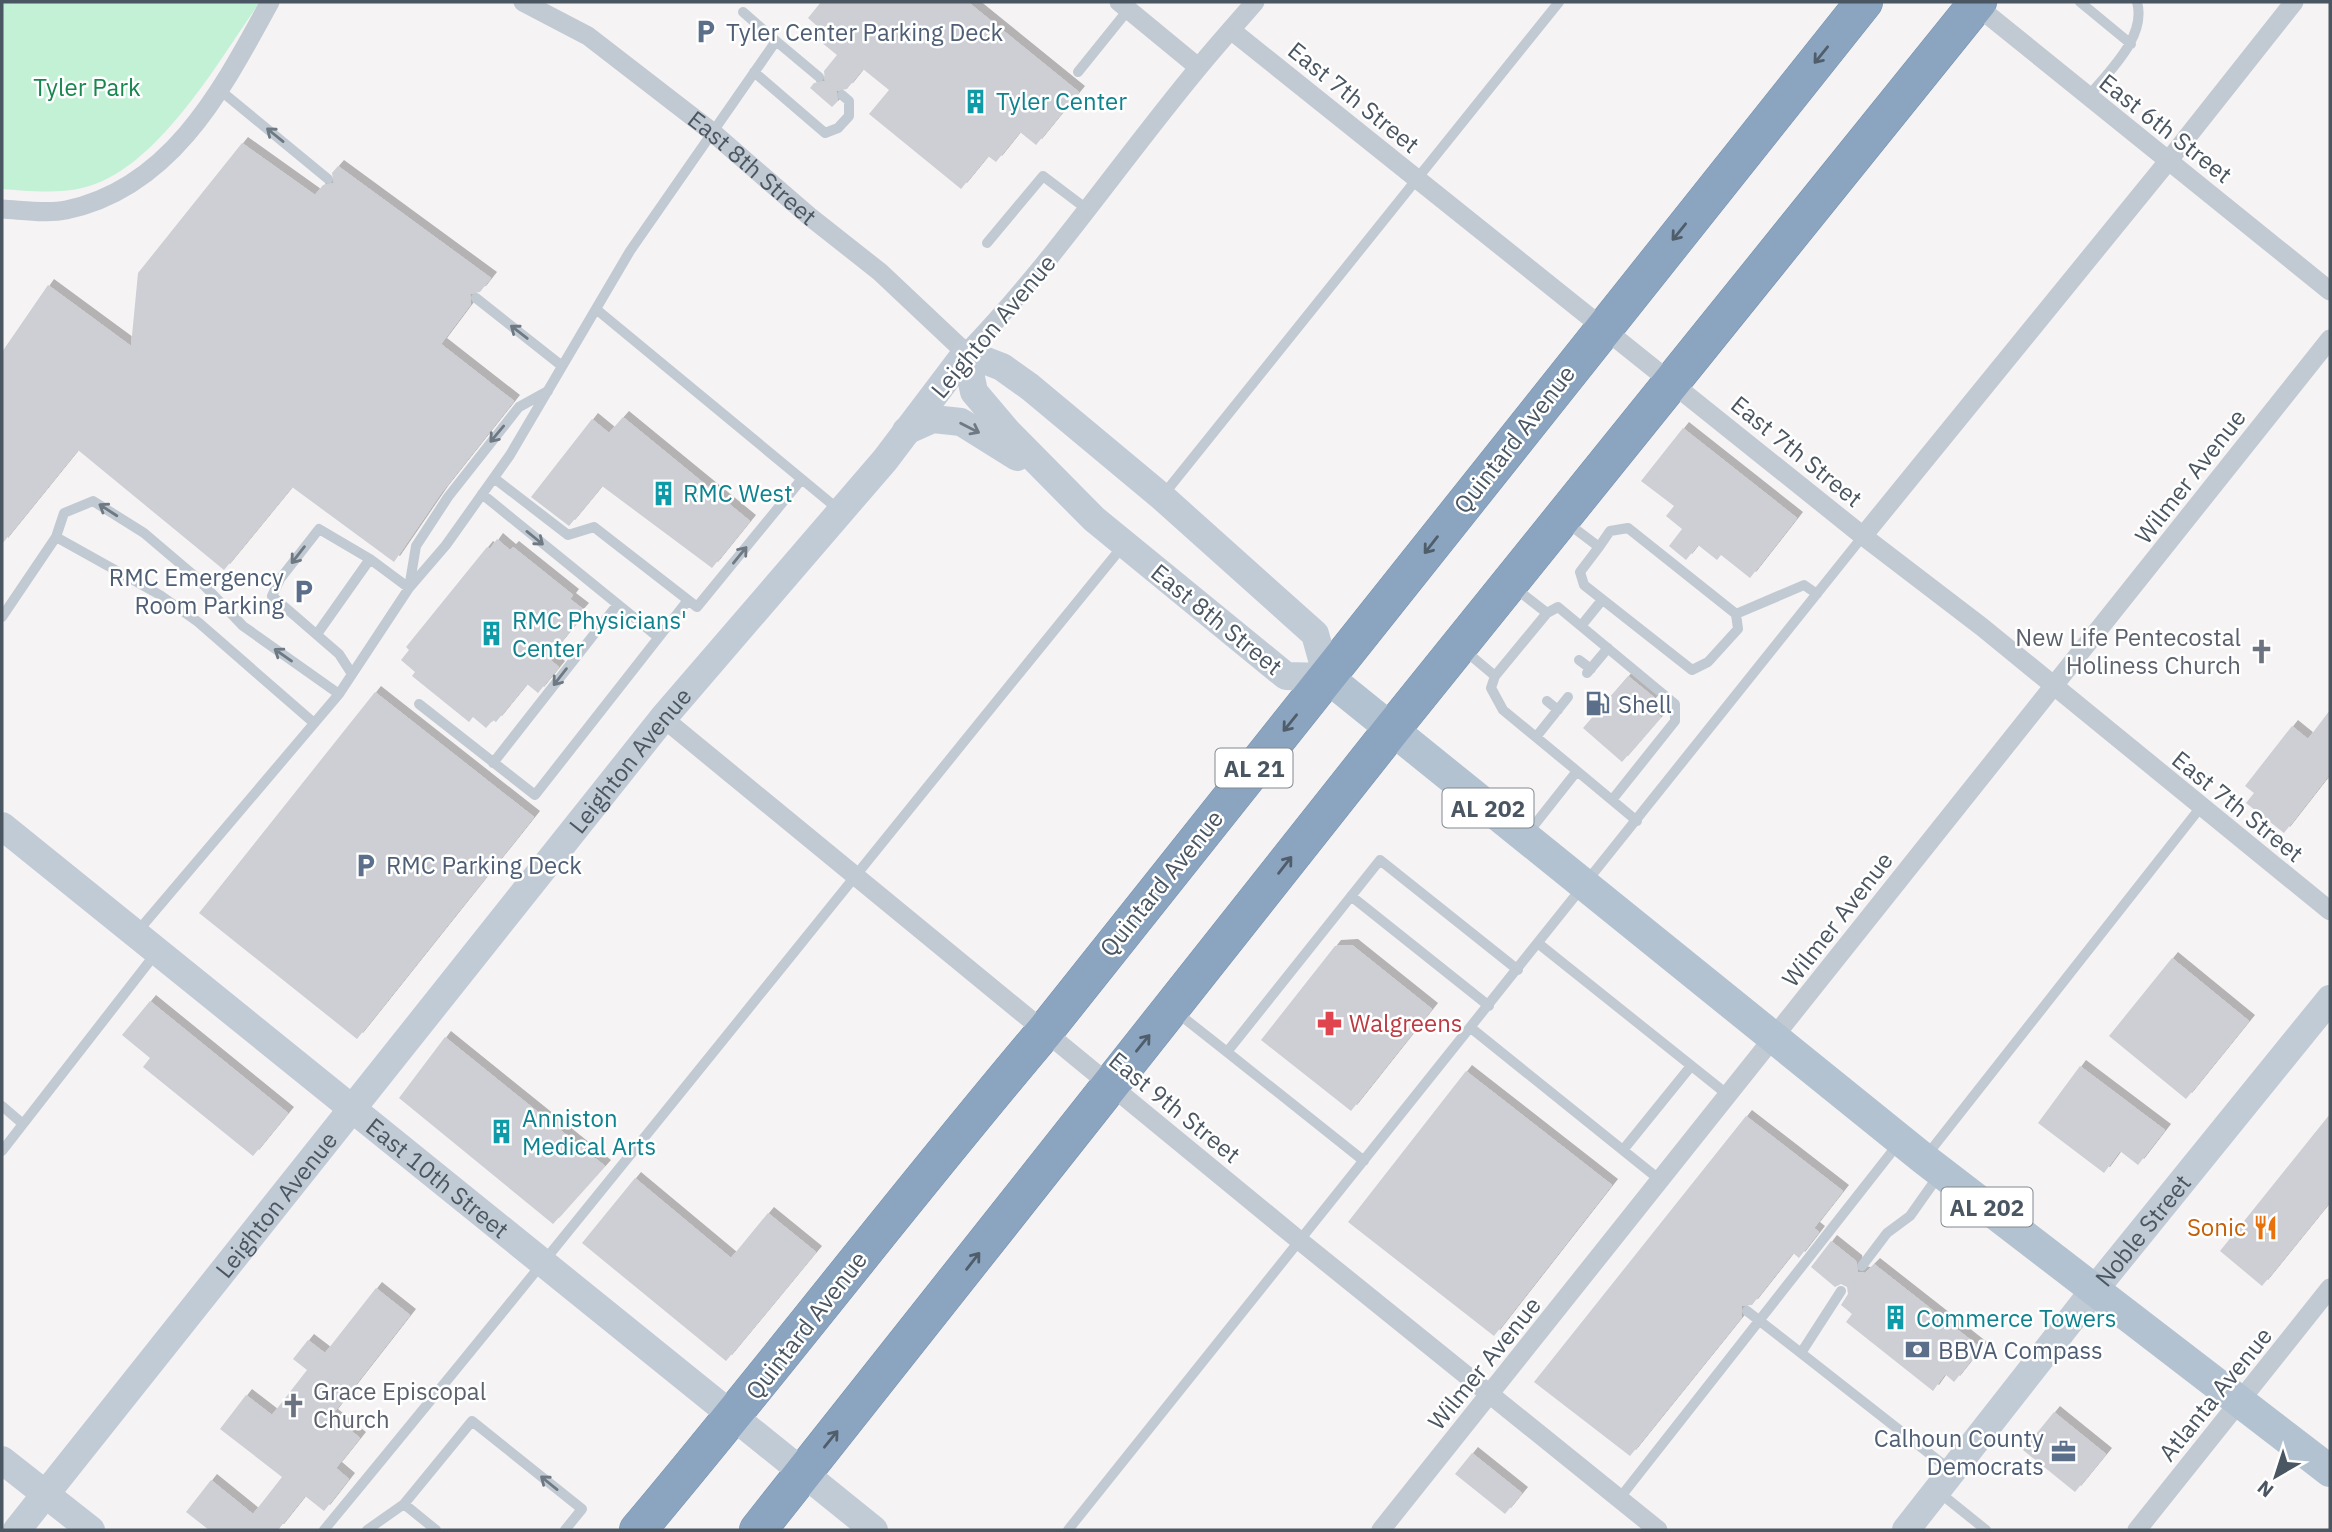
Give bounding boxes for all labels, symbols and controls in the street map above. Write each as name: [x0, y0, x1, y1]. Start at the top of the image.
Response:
place label: Tyler Center Parking Deck: [726, 16, 1004, 48]
parking icon: Tyler Center Parking Deck: [692, 18, 720, 46]
street label: East 7th Street: [1282, 34, 1426, 160]
one-way arrow: [1814, 45, 1829, 64]
street label: East 6th Street: [2093, 66, 2239, 190]
park label: Tyler Park: [33, 71, 141, 103]
place label: Tyler Center: [996, 85, 1127, 117]
building icon: Tyler Center: [962, 87, 990, 115]
street label: East 8th Street: [681, 103, 823, 232]
one-way arrow: [266, 128, 284, 143]
one-way arrow: [1671, 223, 1686, 241]
street label: Leighton Avenue: [923, 247, 1063, 405]
one-way arrow: [511, 324, 529, 340]
street label: Quintard Avenue: [1446, 358, 1582, 520]
street label: East 7th Street: [1725, 388, 1869, 514]
street label: Wilmer Avenue: [2127, 402, 2253, 550]
one-way arrow: [960, 421, 980, 435]
one-way arrow: [489, 425, 505, 443]
place label: RMC West: [683, 477, 793, 509]
building icon: RMC West: [649, 479, 677, 507]
one-way arrow: [99, 503, 118, 518]
one-way arrow: [526, 530, 544, 545]
one-way arrow: [1424, 535, 1439, 554]
one-way arrow: [291, 545, 306, 563]
one-way arrow: [732, 546, 748, 564]
street label: East 8th Street: [1145, 556, 1289, 682]
place label: RMC Emergency Room Parking: [109, 561, 284, 621]
parking icon: RMC Emergency Room Parking: [290, 577, 318, 605]
place label: RMC Physicians' Center: [512, 604, 687, 664]
building icon: RMC Physicians' Center: [478, 620, 506, 648]
place label: New Life Pentecostal Holiness Church: [2015, 621, 2241, 681]
church icon: New Life Pentecostal Holiness Church: [2247, 637, 2275, 665]
one-way arrow: [274, 648, 293, 662]
one-way arrow: [552, 668, 567, 686]
street label: Leighton Avenue: [562, 681, 698, 840]
place label: Shell: [1618, 688, 1672, 720]
fuel station icon: Shell: [1584, 690, 1612, 718]
one-way arrow: [1282, 714, 1297, 732]
street label: East 7th Street: [2166, 743, 2310, 869]
road number: AL 21: [1216, 748, 1292, 788]
road number: AL 202: [1442, 788, 1534, 828]
street label: Quintard Avenue: [1092, 803, 1230, 963]
street label: Wilmer Avenue: [1774, 845, 1900, 993]
place label: RMC Parking Deck: [386, 849, 582, 881]
parking icon: RMC Parking Deck: [352, 851, 380, 879]
one-way arrow: [1277, 856, 1292, 875]
place label: Walgreens: [1349, 1007, 1463, 1039]
pharmacy icon: Walgreens: [1315, 1009, 1343, 1037]
one-way arrow: [1136, 1035, 1151, 1053]
street label: East 9th Street: [1103, 1044, 1247, 1170]
place label: Anniston Medical Arts: [522, 1102, 656, 1162]
street label: East 10th Street: [360, 1110, 516, 1245]
building icon: Anniston Medical Arts: [488, 1118, 516, 1146]
street label: Leighton Avenue: [208, 1125, 344, 1284]
street label: Noble Street: [2088, 1167, 2198, 1293]
road number: AL 202: [1941, 1188, 2032, 1226]
place label: Sonic: [2187, 1211, 2246, 1243]
restaurant icon: Sonic: [2252, 1213, 2280, 1241]
street label: Quintard Avenue: [738, 1244, 874, 1406]
one-way arrow: [965, 1252, 980, 1271]
street label: Wilmer Avenue: [1420, 1290, 1548, 1436]
place label: Commerce Towers: [1916, 1302, 2116, 1334]
building icon: Commerce Towers: [1882, 1304, 1910, 1332]
street label: Atlanta Avenue: [2151, 1320, 2279, 1468]
place label: BBVA Compass: [1938, 1334, 2103, 1366]
bank icon: BBVA Compass: [1904, 1336, 1932, 1364]
place label: Grace Episcopal Church: [313, 1375, 486, 1435]
church icon: Grace Episcopal Church: [279, 1391, 307, 1419]
place label: Calhoun County Democrats: [1874, 1422, 2044, 1482]
one-way arrow: [824, 1430, 839, 1449]
office icon: Calhoun County Democrats: [2050, 1438, 2078, 1466]
north arrow: [2241, 1441, 2311, 1511]
one-way arrow: [541, 1476, 559, 1491]
text: N: [2252, 1476, 2278, 1503]

